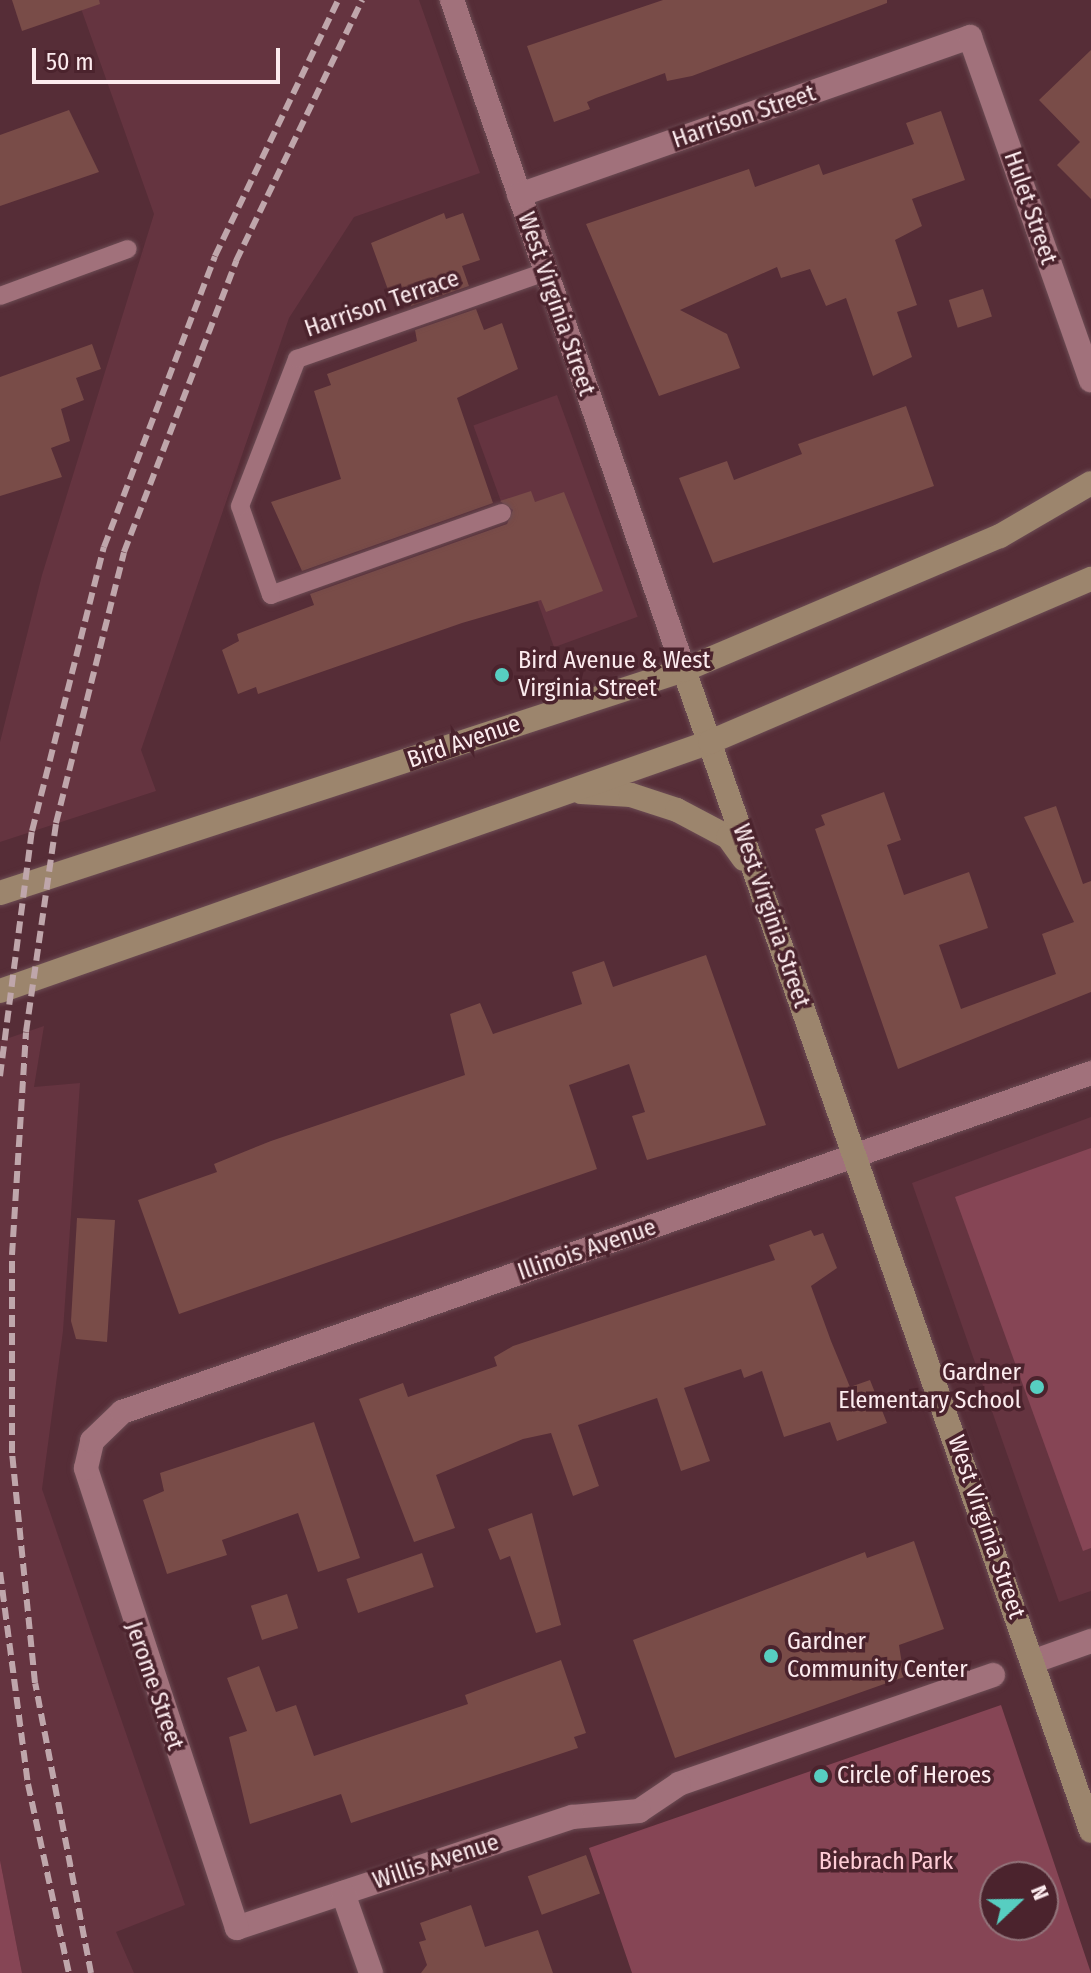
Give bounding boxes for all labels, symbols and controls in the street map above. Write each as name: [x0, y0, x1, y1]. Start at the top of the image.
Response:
scale bar: [36, 32, 284, 82]
text: 50 m: [46, 48, 94, 76]
street label: Harrison Street: [669, 79, 819, 155]
street label: Hulet Street: [997, 148, 1063, 268]
street label: West Virginia Street: [511, 209, 601, 399]
street label: Harrison Terrace: [301, 264, 463, 344]
place label: Bird Avenue & West Virginia Street: [518, 647, 710, 703]
marker: Bird Avenue & West Virginia Street: [493, 666, 511, 684]
street label: Bird Avenue: [404, 709, 524, 775]
street label: West Virginia Street: [726, 821, 816, 1011]
street label: Illinois Avenue: [514, 1213, 660, 1287]
place label: Gardner Elementary School: [838, 1359, 1021, 1415]
marker: Gardner Elementary School: [1028, 1378, 1046, 1396]
street label: West Virginia Street: [941, 1432, 1031, 1622]
street label: Jerome Street: [119, 1618, 189, 1754]
place label: Gardner Community Center: [787, 1628, 968, 1684]
marker: Gardner Community Center: [762, 1647, 780, 1665]
place label: Circle of Heroes: [837, 1762, 991, 1790]
marker: Circle of Heroes: [812, 1767, 830, 1785]
street label: Willis Avenue: [369, 1828, 503, 1896]
park label: Biebrach Park: [819, 1848, 953, 1876]
north arrow: [979, 1861, 1059, 1941]
text: N: [1025, 1881, 1055, 1904]

